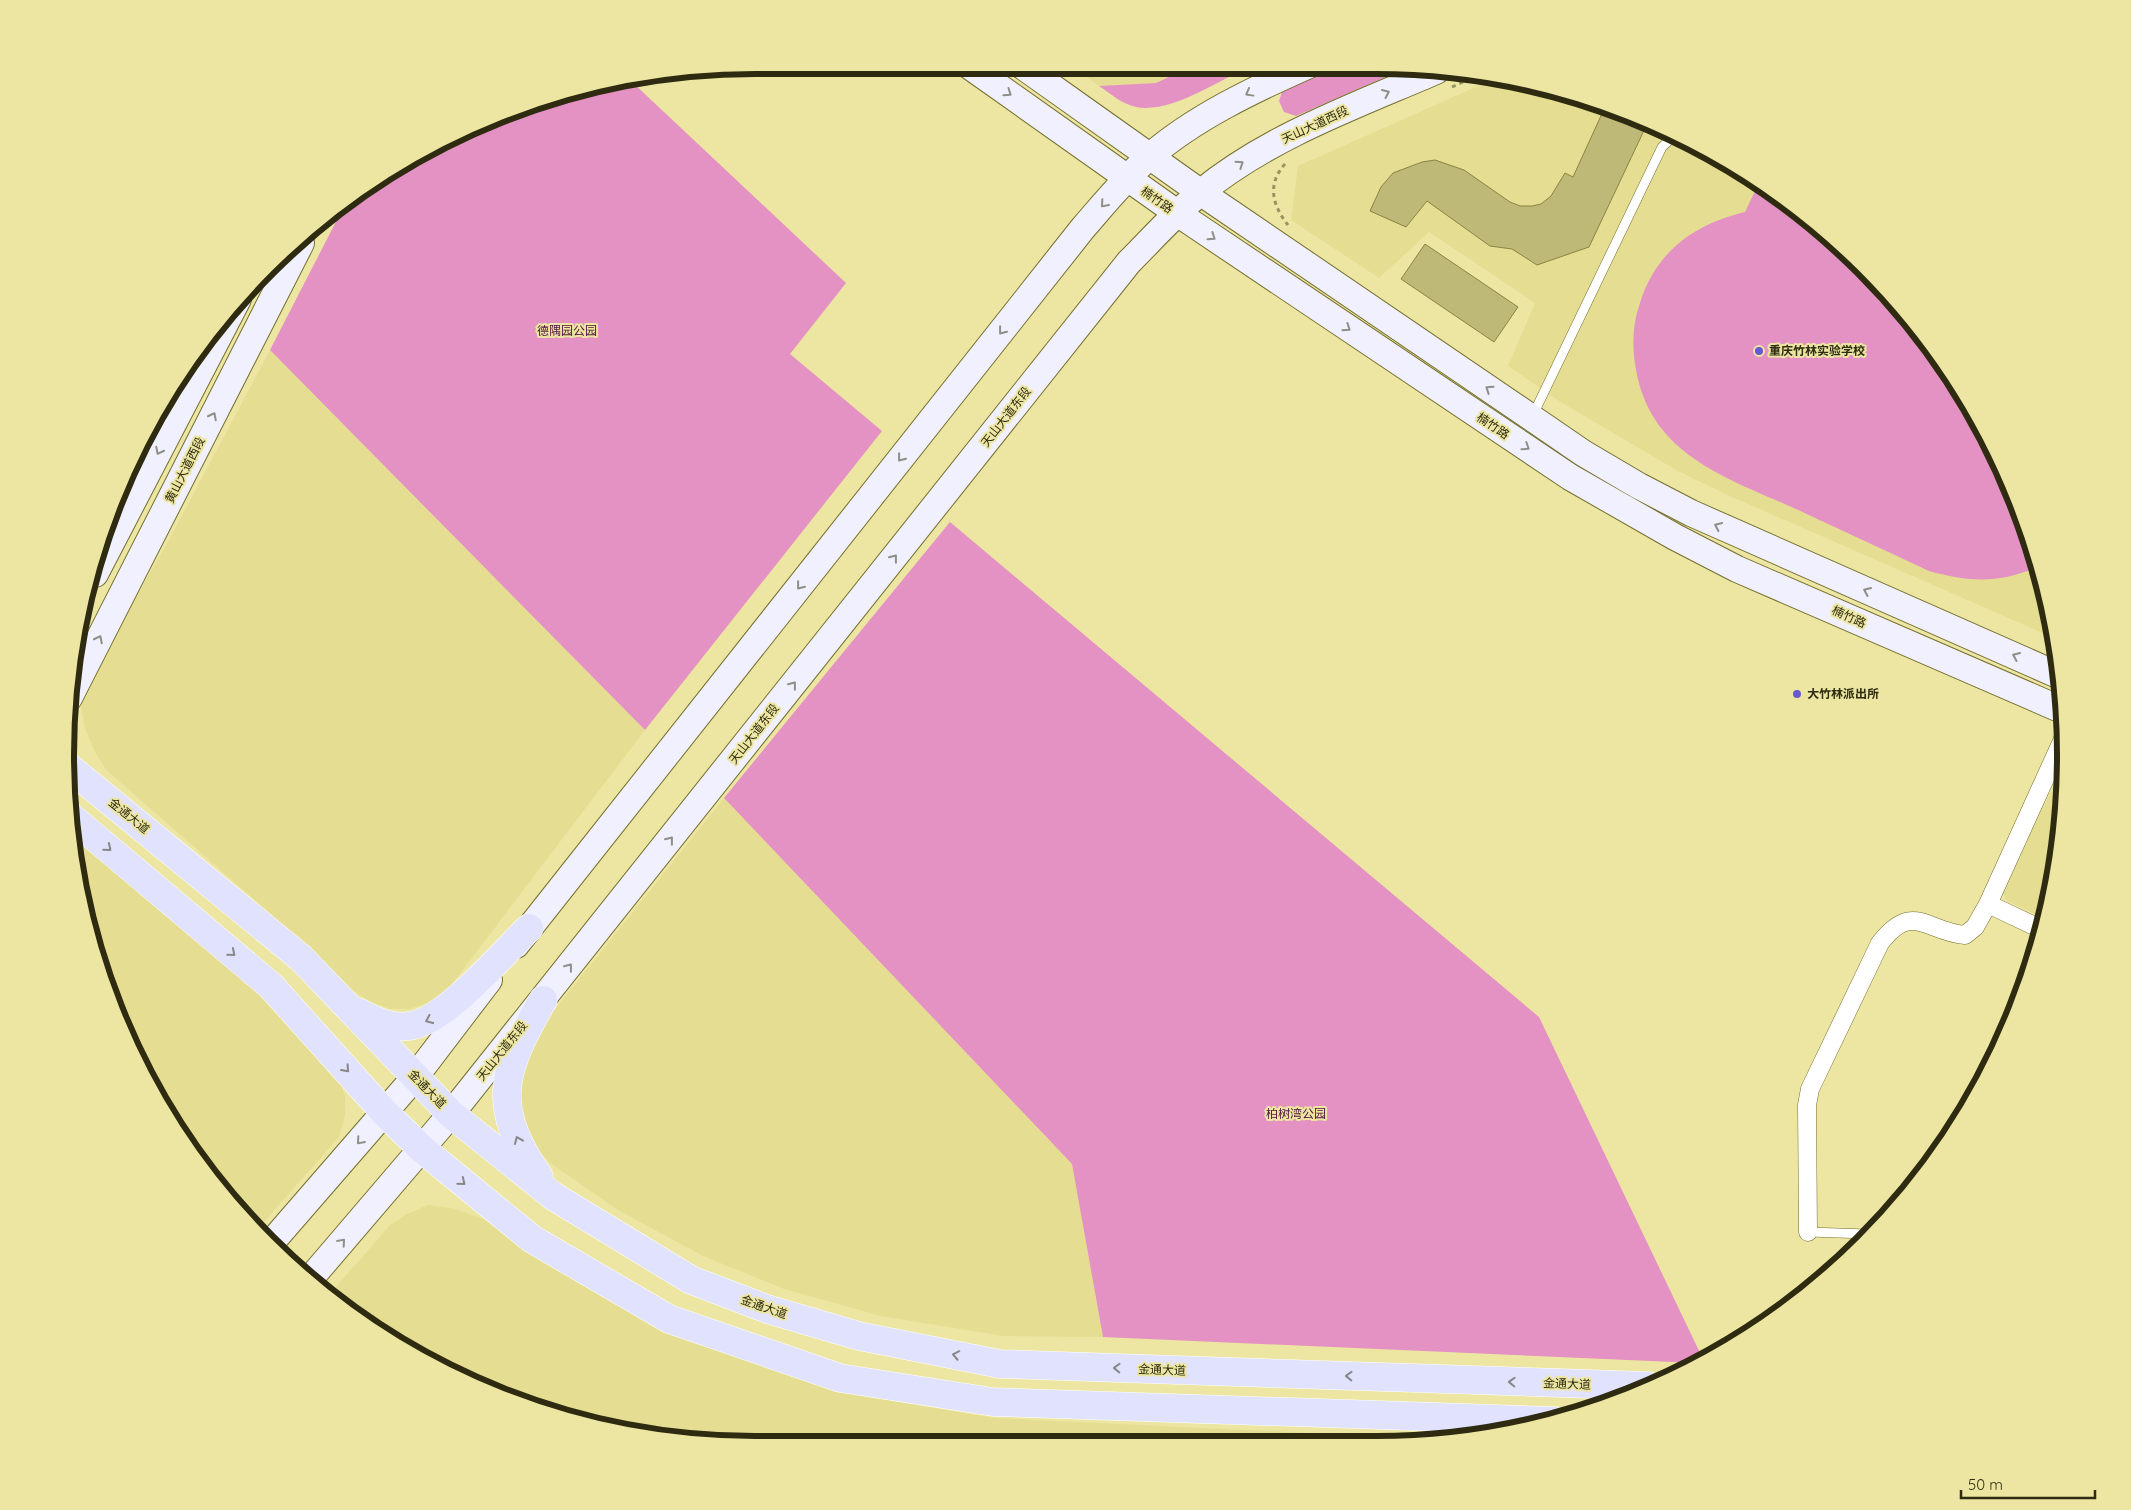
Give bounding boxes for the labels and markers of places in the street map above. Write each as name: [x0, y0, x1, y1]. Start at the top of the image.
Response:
place label: 重庆竹林实验学校: [1769, 343, 1865, 358]
marker: 重庆竹林实验学校: [1753, 345, 1765, 357]
place label: 大竹林派出所: [1807, 686, 1879, 701]
marker: 大竹林派出所: [1791, 688, 1803, 700]

